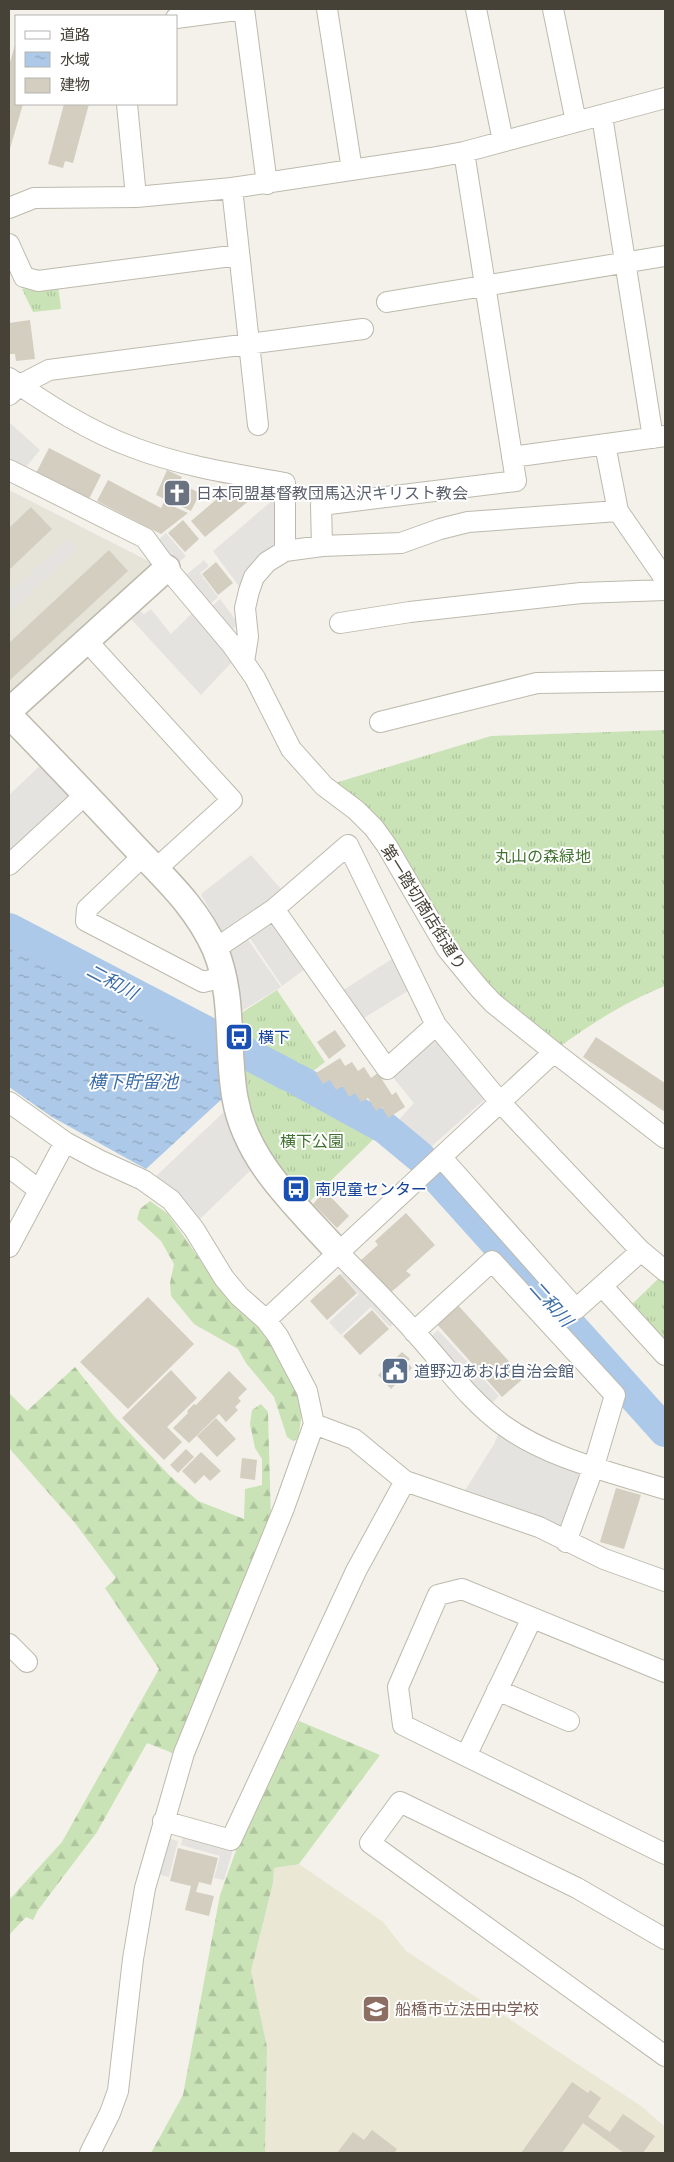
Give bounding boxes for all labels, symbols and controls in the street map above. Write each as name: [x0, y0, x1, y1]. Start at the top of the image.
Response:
legend: [15, 15, 178, 105]
text: 道路: [60, 26, 90, 44]
text: 水域: [60, 51, 90, 69]
text: 建物: [60, 76, 90, 94]
church icon: 日本同盟基督教団馬込沢キリスト教会: [162, 478, 192, 508]
place label: 日本同盟基督教団馬込沢キリスト教会: [196, 484, 468, 503]
street label: 第一踏切商店街通り: [377, 841, 470, 973]
park label: 丸山の森緑地: [495, 847, 591, 866]
water label: 二和川: [83, 960, 143, 1005]
bus stop icon: 横下: [224, 1022, 254, 1052]
place label: 横下: [258, 1028, 290, 1047]
water label: 横下貯留池: [88, 1071, 180, 1093]
park label: 横下公園: [280, 1132, 344, 1151]
bus stop icon: 南児童センター: [281, 1174, 311, 1204]
place label: 南児童センター: [315, 1180, 427, 1199]
water label: 二和川: [525, 1277, 579, 1333]
public building icon: 道野辺あおば自治会館: [380, 1356, 410, 1386]
place label: 道野辺あおば自治会館: [414, 1362, 574, 1381]
school or university icon: 船橋市立法田中学校: [361, 1994, 391, 2024]
place label: 船橋市立法田中学校: [395, 2000, 539, 2019]

